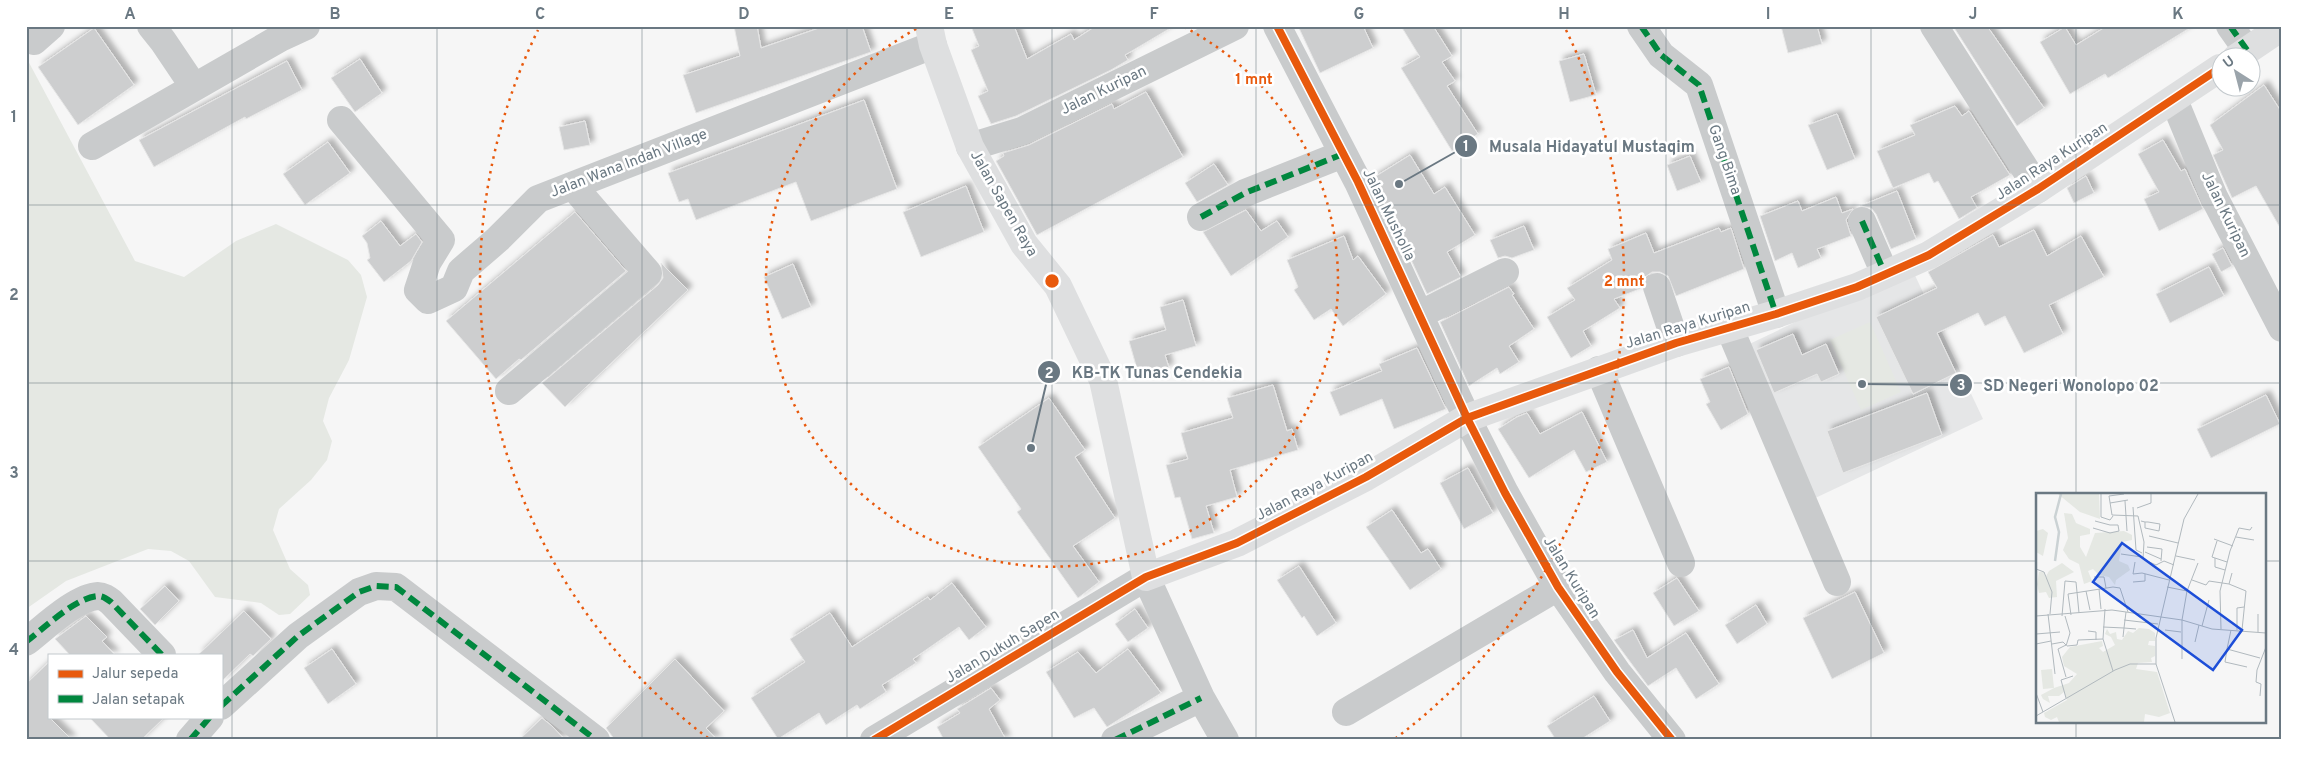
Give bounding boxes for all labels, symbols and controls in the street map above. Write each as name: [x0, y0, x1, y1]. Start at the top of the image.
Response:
text: A: [124, 5, 136, 25]
text: B: [329, 5, 341, 25]
text: C: [535, 5, 545, 25]
text: D: [738, 5, 750, 25]
text: E: [944, 5, 954, 25]
text: F: [1149, 5, 1159, 25]
text: G: [1354, 5, 1364, 25]
text: H: [1558, 5, 1570, 25]
text: I: [1766, 5, 1770, 25]
text: J: [1969, 5, 1977, 25]
text: K: [2172, 5, 2184, 25]
north arrow: [2210, 48, 2260, 98]
text: U: [2220, 53, 2238, 73]
street label: Jalan Kuripan: [1058, 62, 1150, 120]
text: 1 mnt: [1235, 71, 1273, 90]
text: 1: [11, 108, 17, 128]
street label: Jalan Raya Kuripan: [1992, 119, 2112, 205]
street label: Gang Bima: [1703, 122, 1745, 198]
street label: Jalan Wana Indah Village: [548, 125, 710, 203]
callout: Musala Hidayatul Mustaqim: [1454, 130, 1704, 161]
text: 1: [1463, 138, 1469, 157]
text: Musala Hidayatul Mustaqim: [1489, 138, 1695, 158]
street label: Jalan Sapen Raya: [965, 148, 1041, 260]
street label: Jalan Musholla: [1357, 166, 1419, 264]
street label: Jalan Kuripan: [2196, 169, 2254, 261]
centre of rings: [1043, 272, 1061, 290]
text: 2 mnt: [1604, 273, 1644, 292]
text: 2: [9, 286, 19, 306]
street label: Jalan Raya Kuripan: [1623, 298, 1753, 354]
callout: KB-TK Tunas Cendekia: [1036, 357, 1252, 388]
text: KB-TK Tunas Cendekia: [1072, 364, 1242, 384]
text: 2: [1044, 365, 1054, 384]
callout: SD Negeri Wonolopo 02: [1948, 370, 2169, 401]
text: 3: [1957, 377, 1966, 396]
text: SD Negeri Wonolopo 02: [1983, 377, 2159, 397]
street label: Jalan Raya Kuripan: [1253, 448, 1377, 526]
text: 3: [9, 464, 19, 484]
inset map: [2036, 493, 2266, 724]
street label: Jalan Kuripan: [1538, 533, 1604, 623]
street label: Jalan Dukuh Sapen: [943, 606, 1063, 688]
text: 4: [9, 641, 19, 661]
legend: [48, 654, 222, 718]
text: Jalur sepeda: [92, 665, 178, 684]
text: Jalan setapak: [92, 691, 185, 710]

